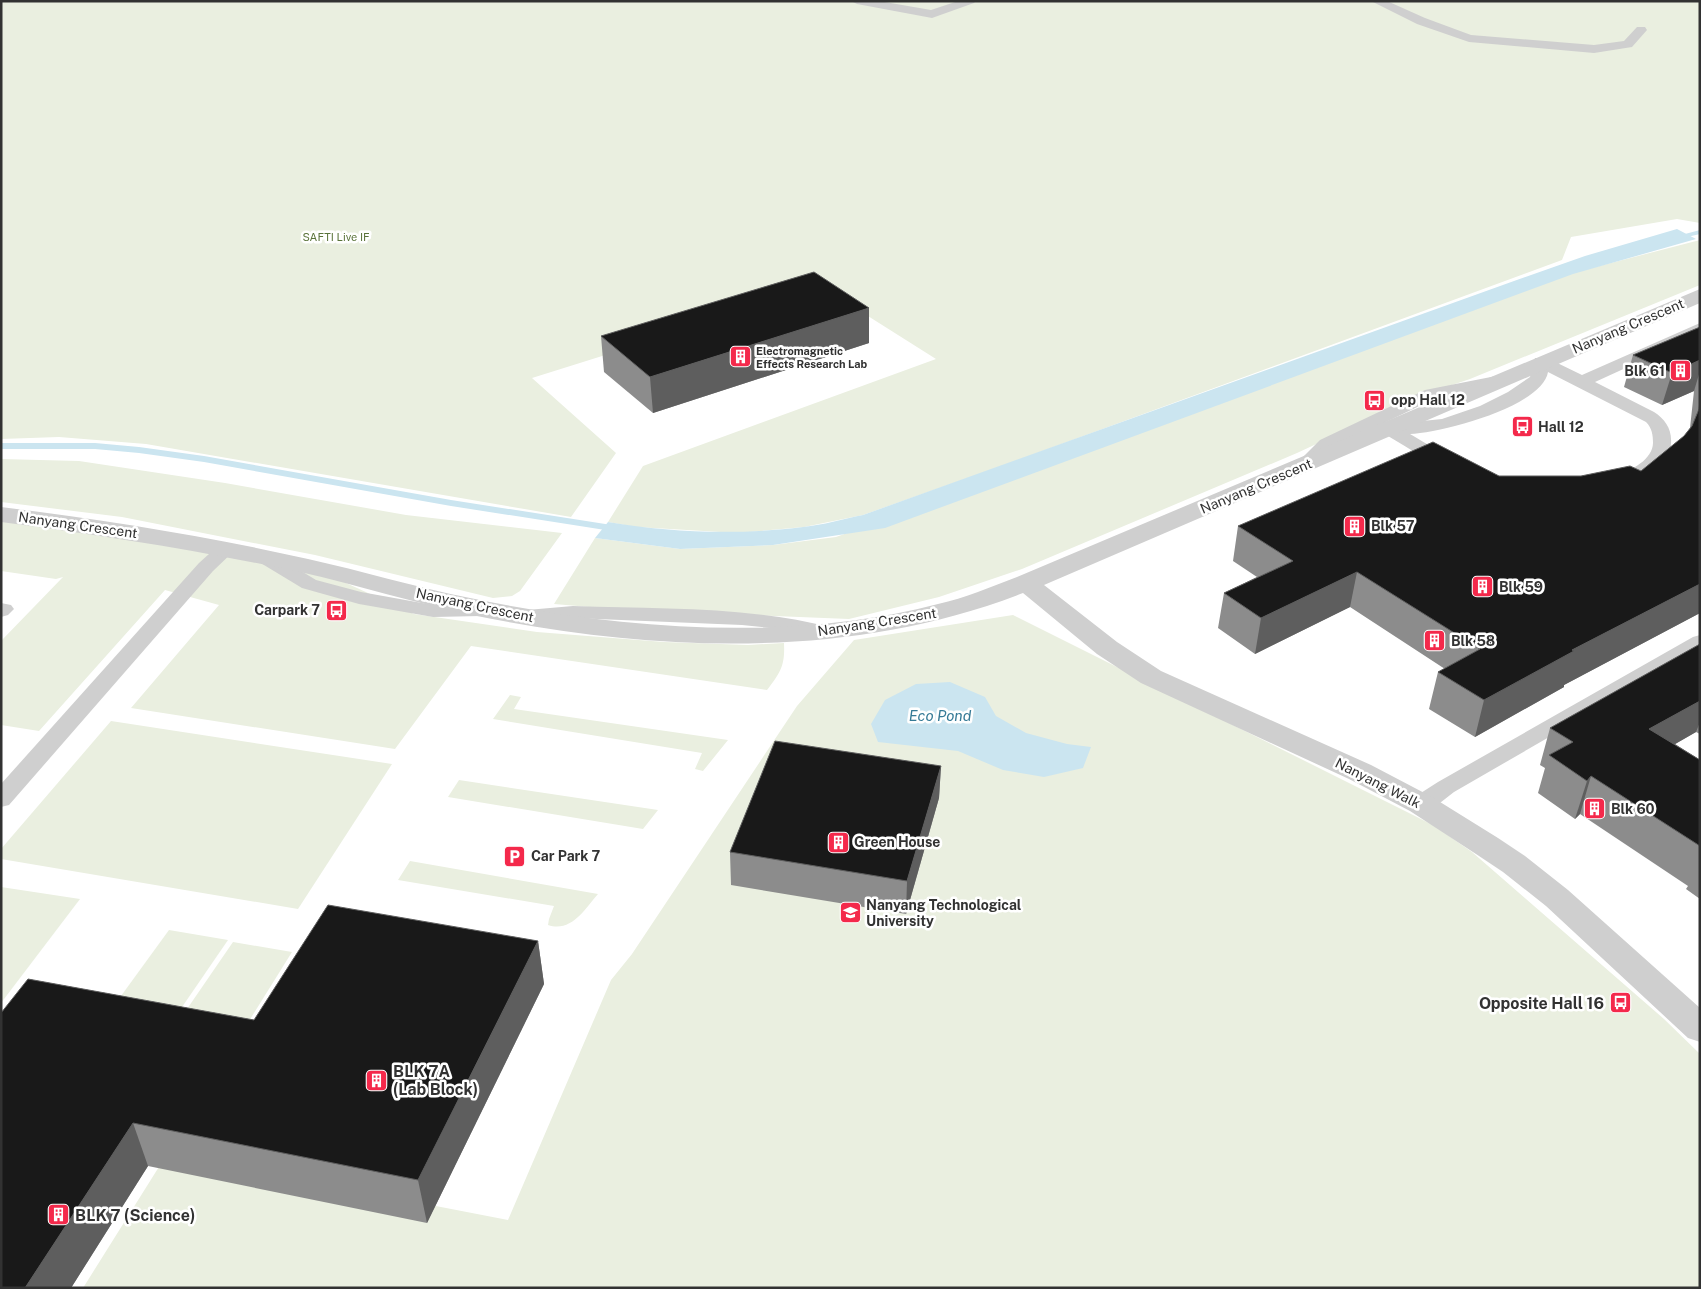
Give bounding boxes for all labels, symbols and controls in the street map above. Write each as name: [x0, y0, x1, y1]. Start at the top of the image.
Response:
park label: SAFTI Live IF: [302, 231, 370, 243]
street label: Nanyang Crescent: [1570, 295, 1686, 357]
building icon: Electromagnetic Effects Research Lab: [728, 345, 752, 369]
place label: Electromagnetic Effects Research Lab: [756, 345, 868, 370]
building icon: Blk 61: [1669, 359, 1693, 383]
place label: Blk 61: [1624, 363, 1665, 379]
bus stop icon: opp Hall 12: [1363, 388, 1387, 412]
place label: opp Hall 12: [1391, 392, 1465, 408]
bus stop icon: Hall 12: [1510, 415, 1534, 439]
place label: Hall 12: [1538, 419, 1584, 435]
street label: Nanyang Crescent: [1198, 455, 1314, 517]
street label: Nanyang Crescent: [17, 509, 139, 541]
building icon: Blk 57: [1343, 514, 1367, 538]
place label: Blk 57: [1371, 518, 1415, 534]
building icon: Blk 59: [1471, 575, 1495, 599]
place label: Blk 59: [1499, 579, 1543, 595]
street label: Nanyang Crescent: [415, 585, 535, 625]
bus stop icon: Carpark 7: [324, 598, 348, 622]
place label: Carpark 7: [254, 602, 320, 618]
street label: Nanyang Crescent: [816, 605, 938, 639]
building icon: Blk 58: [1423, 629, 1447, 653]
place label: Blk 58: [1451, 633, 1495, 649]
water label: Eco Pond: [909, 707, 972, 724]
street label: Nanyang Walk: [1333, 755, 1423, 811]
building icon: Blk 60: [1583, 797, 1607, 821]
place label: Blk 60: [1611, 801, 1655, 817]
building icon: Green House: [826, 830, 850, 854]
place label: Green House: [854, 834, 940, 850]
parking icon: Car Park 7: [503, 844, 527, 868]
place label: Car Park 7: [531, 848, 601, 864]
place label: Nanyang Technological University: [866, 897, 1022, 929]
school or university icon: Nanyang Technological University: [838, 901, 862, 925]
bus stop icon: Opposite Hall 16: [1608, 991, 1632, 1015]
place label: Opposite Hall 16: [1479, 994, 1604, 1013]
place label: BLK 7A (Lab Block): [393, 1062, 478, 1099]
building icon: BLK 7A (Lab Block): [365, 1068, 389, 1092]
building icon: BLK 7 (Science): [47, 1203, 71, 1227]
place label: BLK 7 (Science): [75, 1206, 195, 1225]

